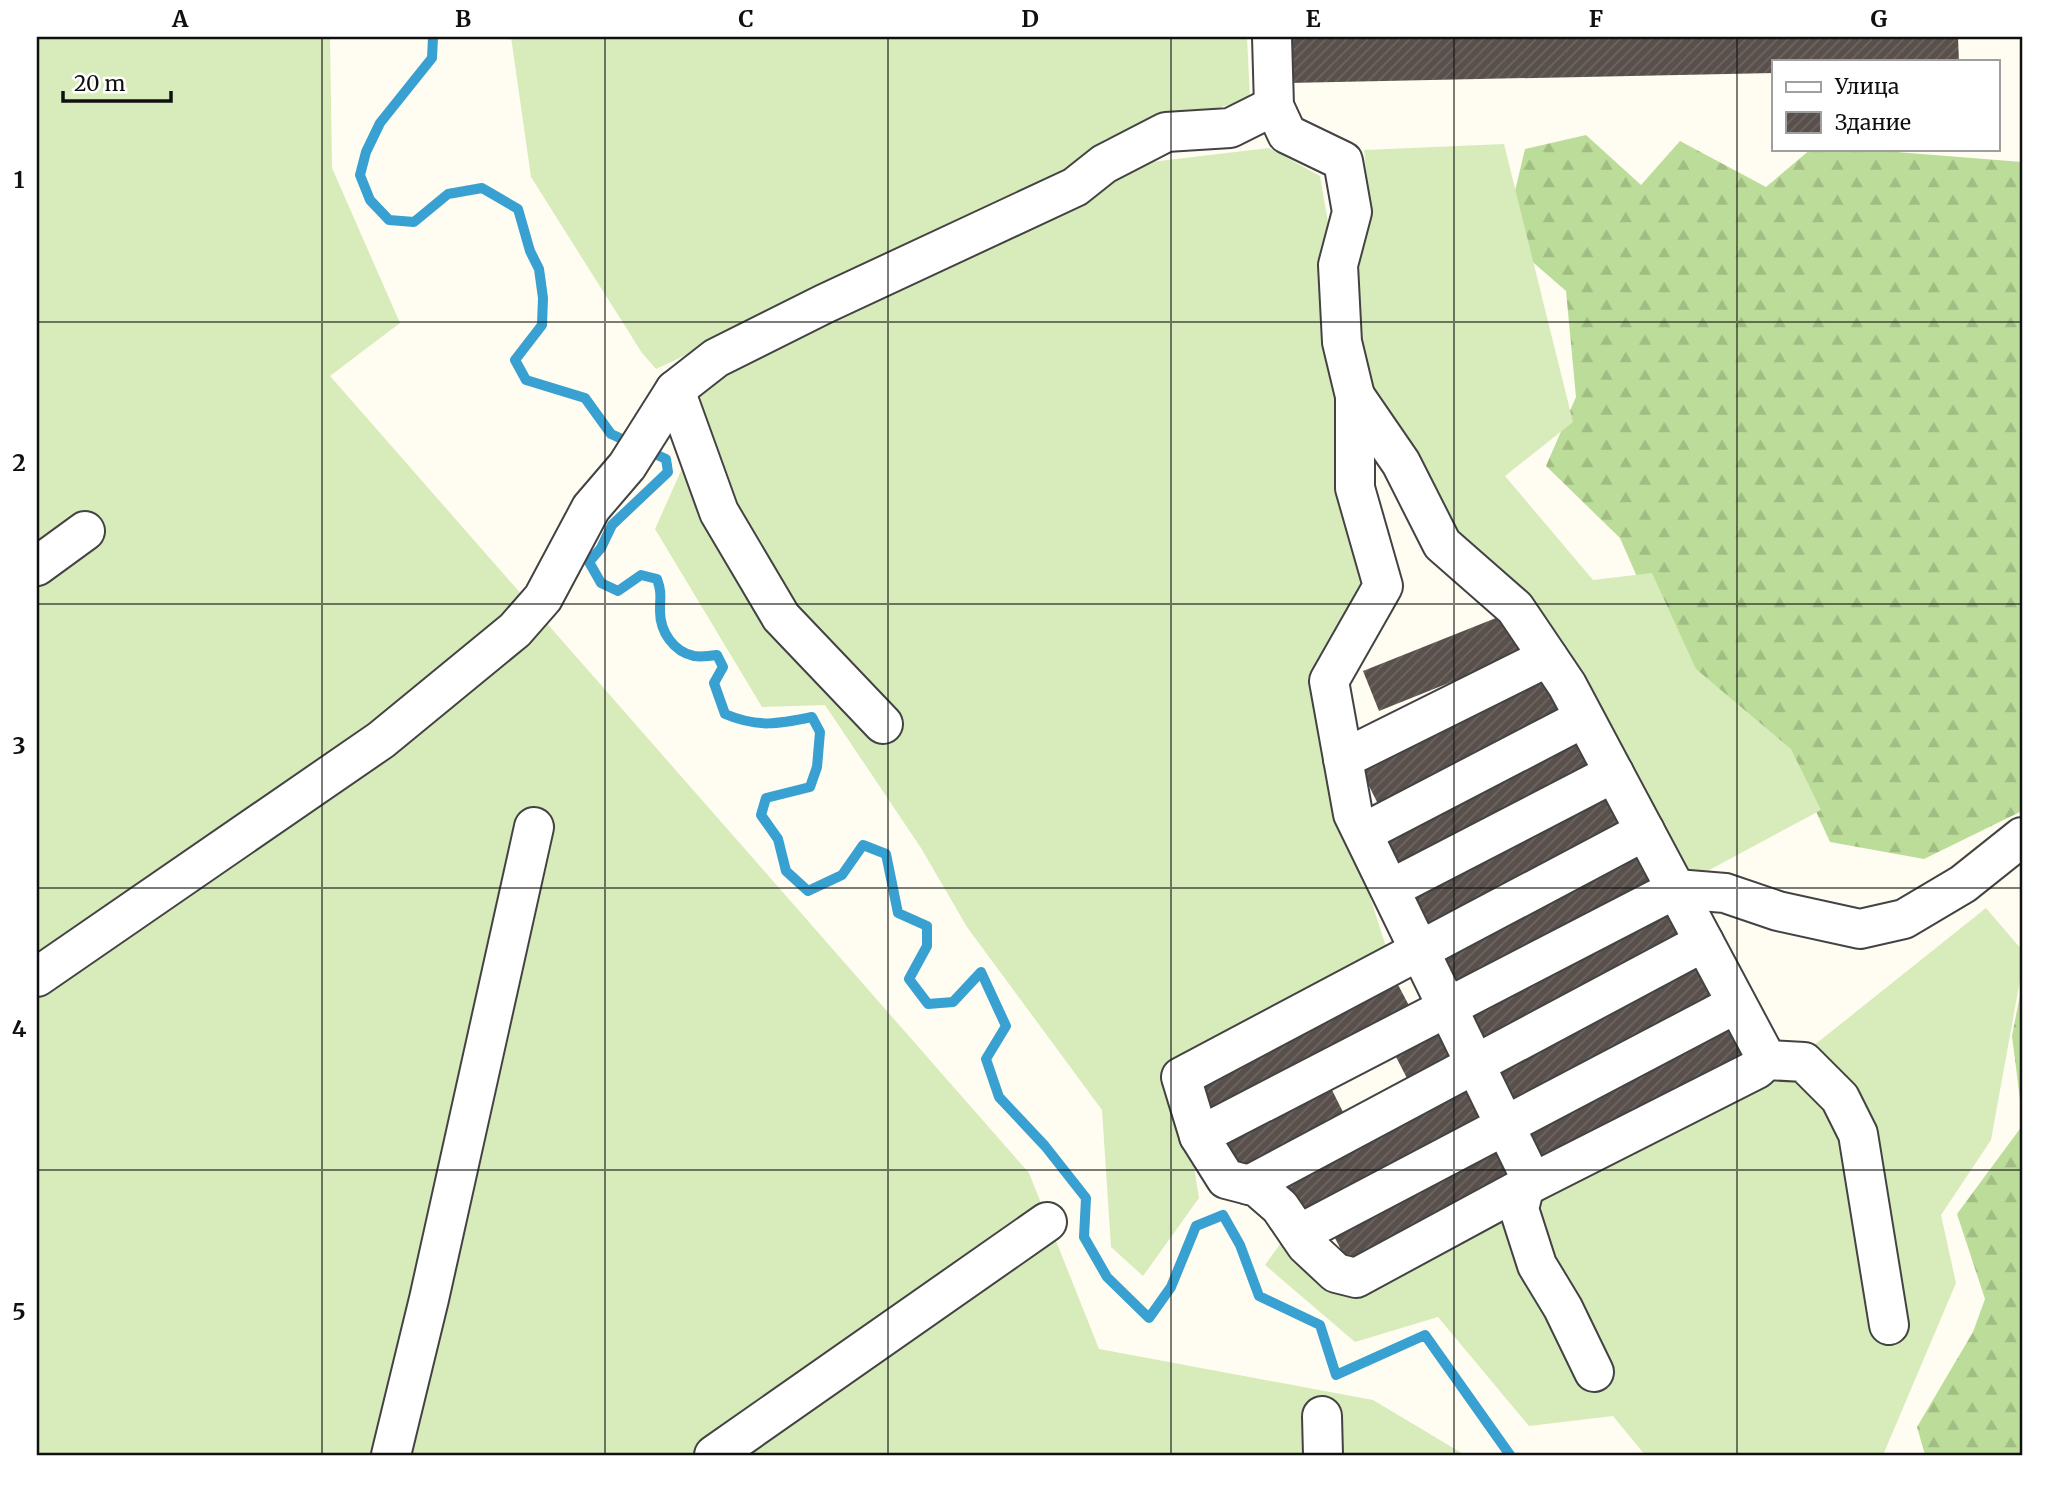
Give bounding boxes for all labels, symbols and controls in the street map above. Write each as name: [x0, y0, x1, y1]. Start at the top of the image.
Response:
text: A: [171, 4, 189, 33]
text: B: [455, 4, 471, 33]
text: C: [738, 4, 754, 33]
text: D: [1021, 4, 1039, 33]
text: E: [1305, 4, 1321, 33]
text: F: [1589, 4, 1603, 33]
text: G: [1871, 4, 1888, 33]
scale bar: [63, 60, 172, 104]
legend: [1772, 60, 2000, 150]
text: 20 m: [74, 70, 126, 97]
text: Улица: [1834, 73, 1899, 100]
text: Здание: [1835, 109, 1911, 136]
text: 1: [14, 165, 25, 194]
text: 2: [12, 448, 26, 477]
text: 3: [12, 731, 26, 760]
text: 4: [12, 1014, 27, 1043]
text: 5: [12, 1297, 26, 1326]

